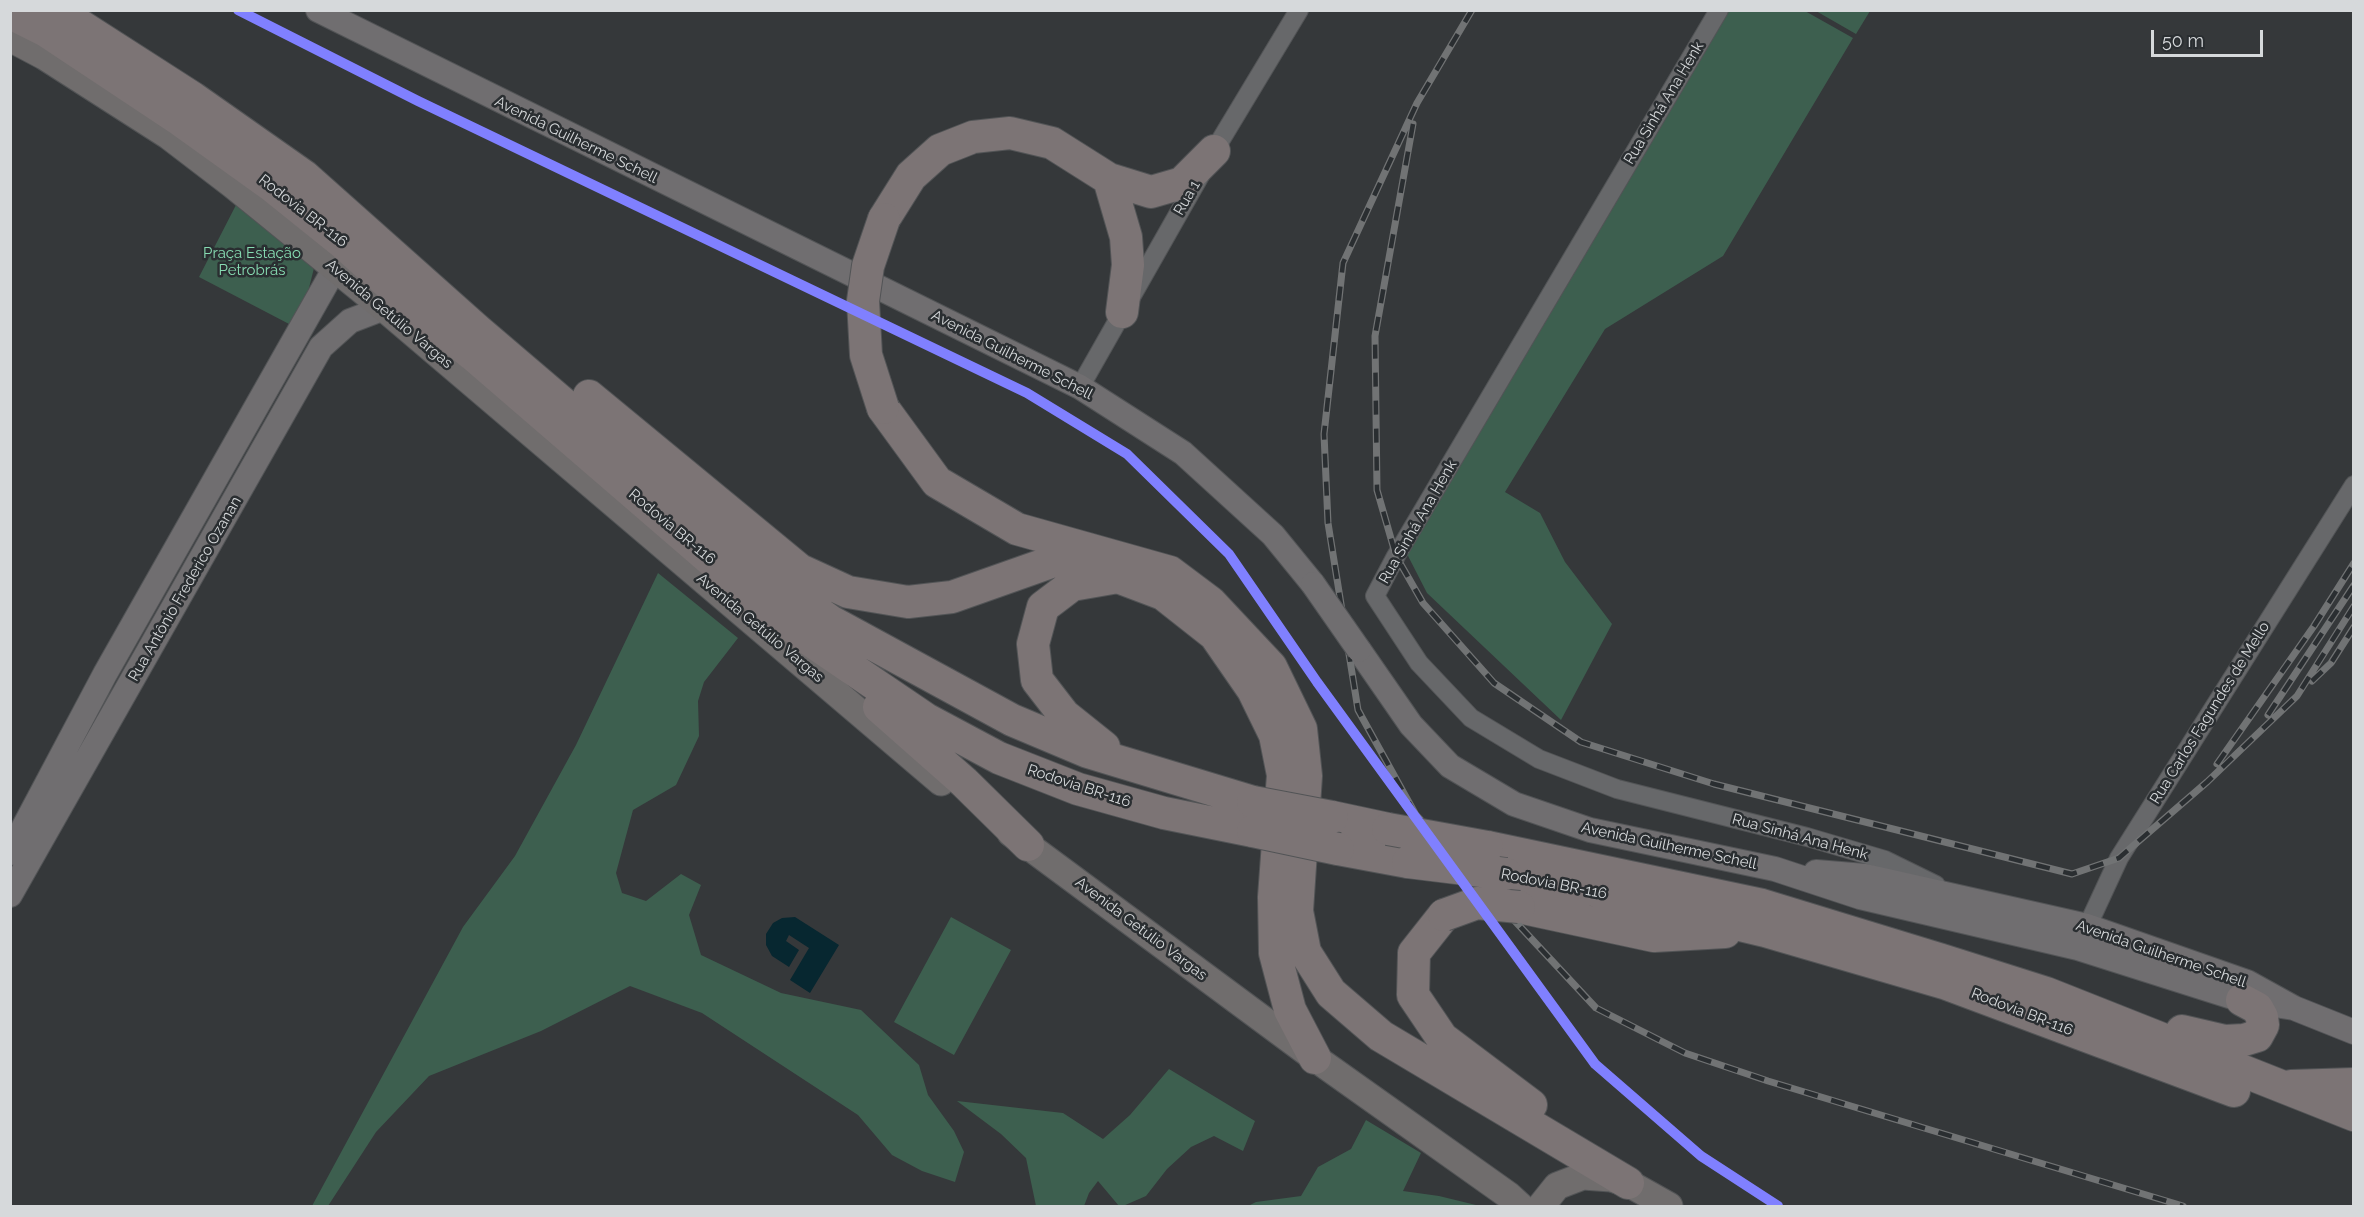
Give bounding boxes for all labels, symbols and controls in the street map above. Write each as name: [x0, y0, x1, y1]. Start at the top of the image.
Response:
scale bar: [2154, 18, 2266, 56]
text: 50 m: [2162, 30, 2204, 51]
street label: Rua Sinhá Ana Henk: [1620, 38, 1708, 168]
street label: Avenida Guilherme Schell: [492, 93, 660, 187]
street label: Rodovia BR-116: [255, 171, 351, 251]
street label: Rua 1: [1170, 177, 1204, 219]
park label: Praça Estação Petrobrás: [203, 244, 301, 279]
street label: Avenida Getúlio Vargas: [322, 256, 456, 372]
street label: Avenida Guilherme Schell: [928, 306, 1096, 404]
street label: Rua Sinhá Ana Henk: [1375, 457, 1461, 587]
street label: Rodovia BR-116: [625, 486, 719, 568]
street label: Rua Antônio Frederico Ozanan: [125, 494, 245, 684]
street label: Avenida Getúlio Vargas: [693, 570, 827, 686]
street label: Rua Carlos Fagundes de Mello: [2146, 619, 2274, 807]
street label: Rodovia BR-116: [1025, 761, 1133, 811]
street label: Rua Sinhá Ana Henk: [1730, 810, 1870, 864]
street label: Avenida Guilherme Schell: [1580, 819, 1758, 873]
street label: Rodovia BR-116: [1499, 865, 1609, 903]
street label: Avenida Getúlio Vargas: [1072, 874, 1210, 984]
street label: Avenida Guilherme Schell: [2074, 916, 2248, 992]
street label: Rodovia BR-116: [1969, 984, 2075, 1040]

